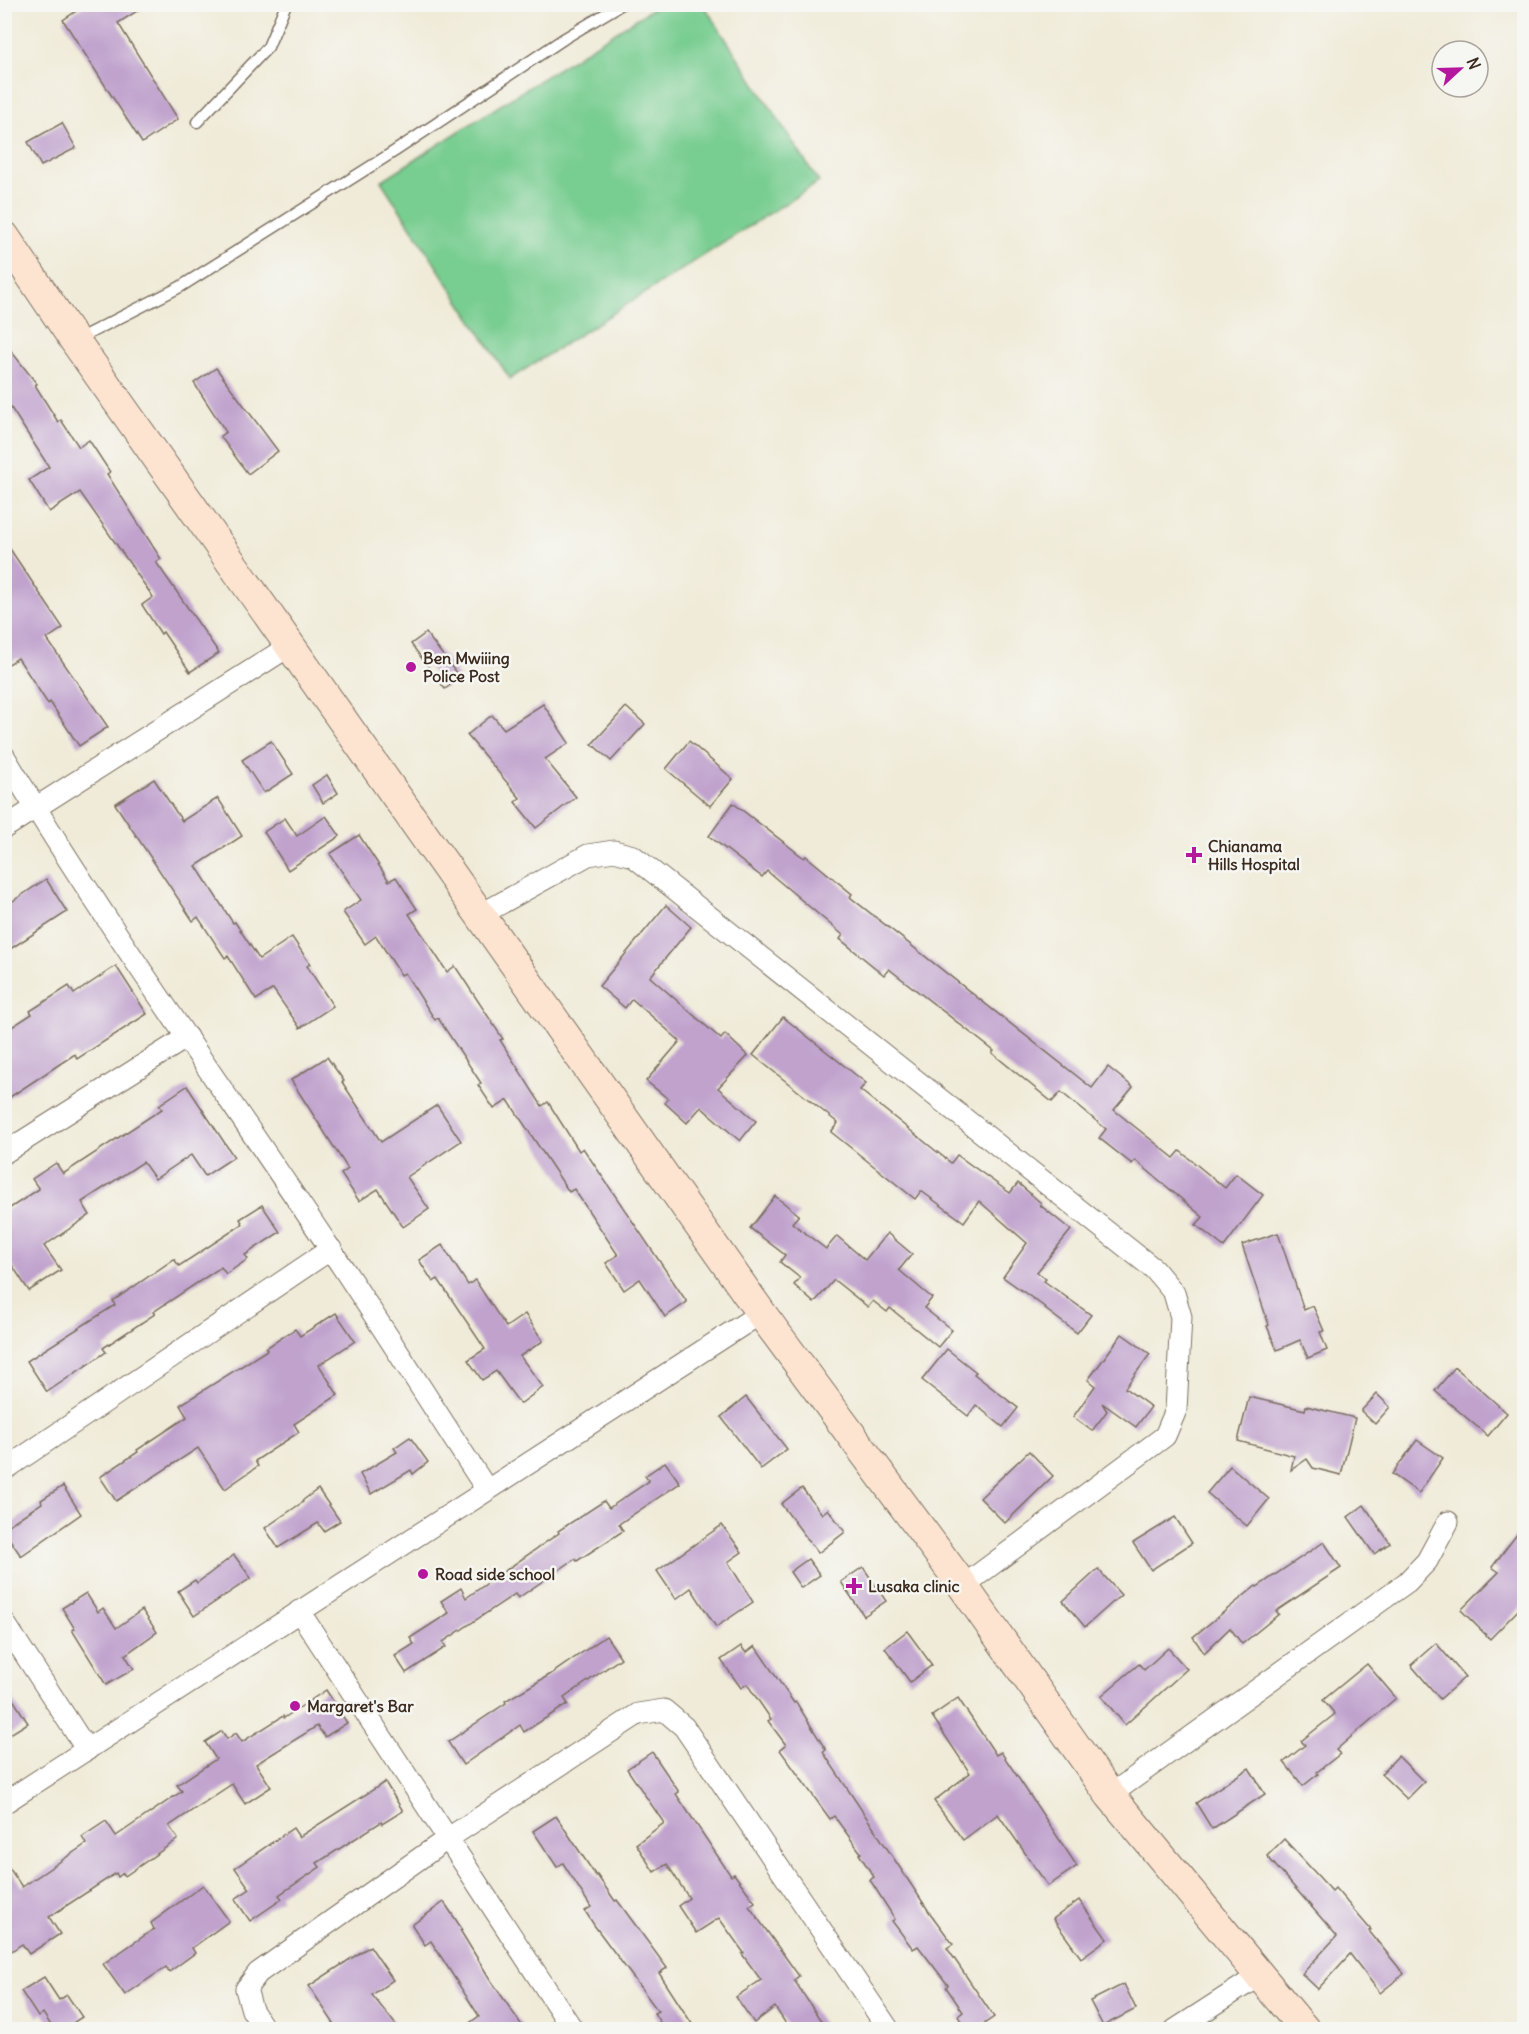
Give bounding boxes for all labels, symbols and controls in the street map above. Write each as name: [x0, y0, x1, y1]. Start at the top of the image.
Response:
north arrow: [1430, 39, 1490, 99]
text: N: [1463, 55, 1485, 72]
place label: Ben Mwiiing Police Post: [423, 648, 510, 686]
marker: Ben Mwiiing Police Post: [404, 660, 418, 674]
place label: Chianama Hills Hospital: [1208, 836, 1300, 875]
marker: Chianama Hills Hospital: [1185, 846, 1203, 864]
place label: Road side school: [435, 1564, 555, 1584]
marker: Road side school: [416, 1567, 430, 1581]
place label: Lusaka clinic: [868, 1576, 960, 1596]
marker: Lusaka clinic: [845, 1577, 863, 1595]
place label: Margaret's Bar: [307, 1696, 414, 1717]
marker: Margaret's Bar: [288, 1699, 302, 1713]

